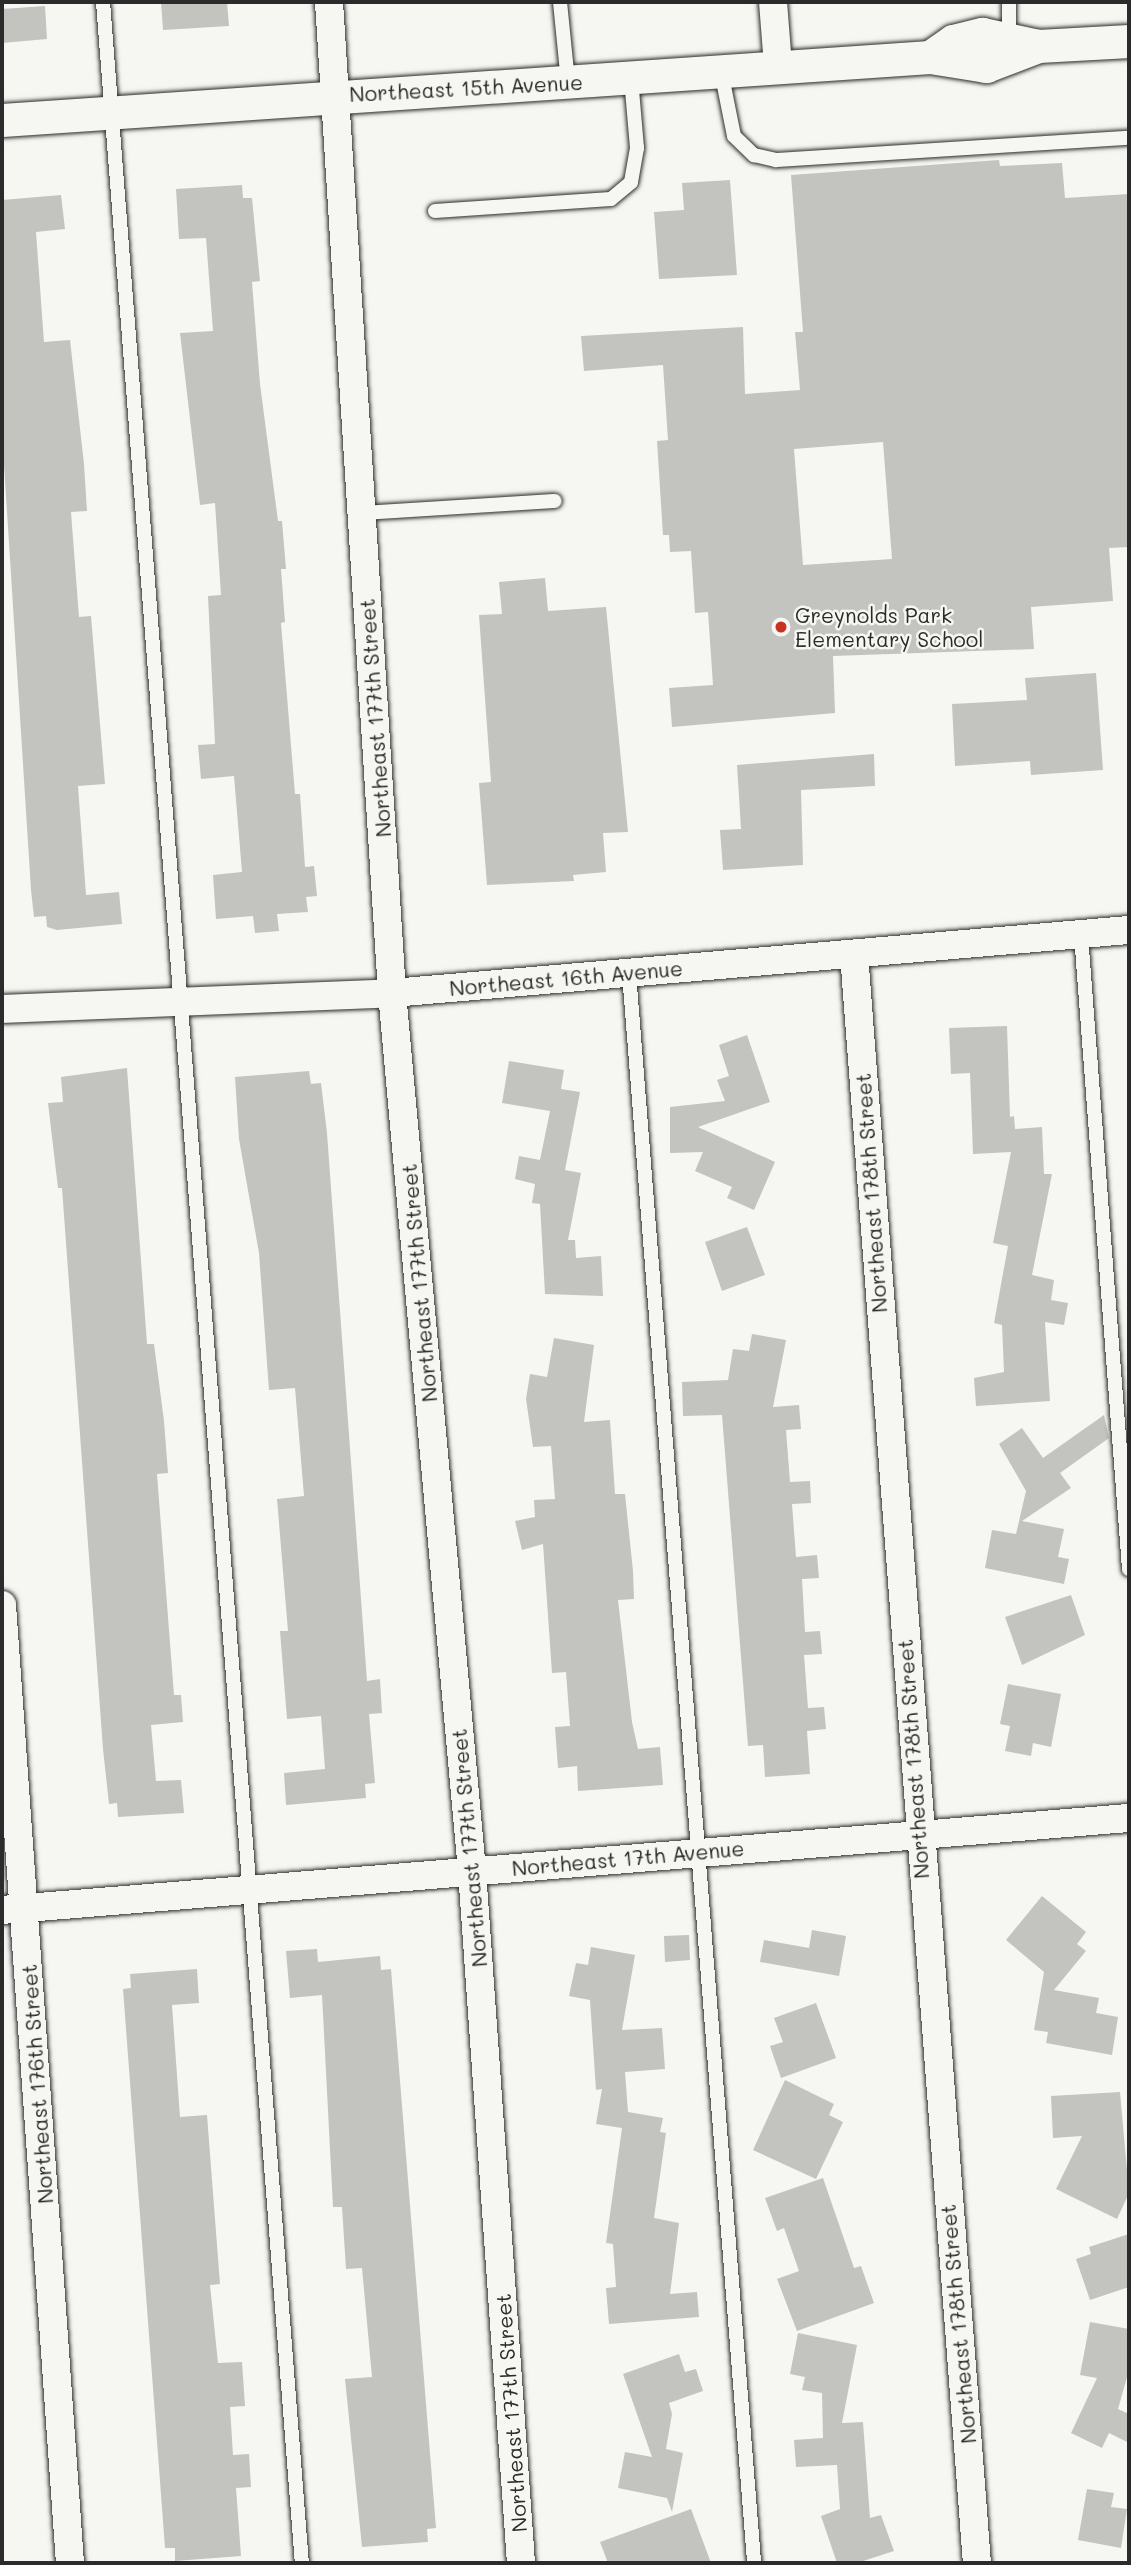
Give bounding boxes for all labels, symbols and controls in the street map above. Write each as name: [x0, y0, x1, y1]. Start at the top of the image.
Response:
street label: Northeast 15th Avenue: [349, 69, 583, 107]
street label: Northeast 177th Street: [354, 598, 396, 838]
place label: Greynolds Park Elementary School: [795, 602, 983, 652]
marker: Greynolds Park Elementary School: [773, 619, 789, 635]
street label: Northeast 16th Avenue: [448, 955, 684, 1001]
street label: Northeast 178th Street: [850, 1072, 892, 1314]
street label: Northeast 177th Street: [396, 1163, 442, 1403]
street label: Northeast 178th Street: [892, 1638, 934, 1880]
street label: Northeast 177th Street: [446, 1728, 492, 1968]
street label: Northeast 17th Avenue: [511, 1835, 745, 1881]
street label: Northeast 176th Street: [16, 1963, 58, 2205]
street label: Northeast 178th Street: [935, 2203, 981, 2445]
street label: Northeast 177th Street: [490, 2293, 532, 2533]

